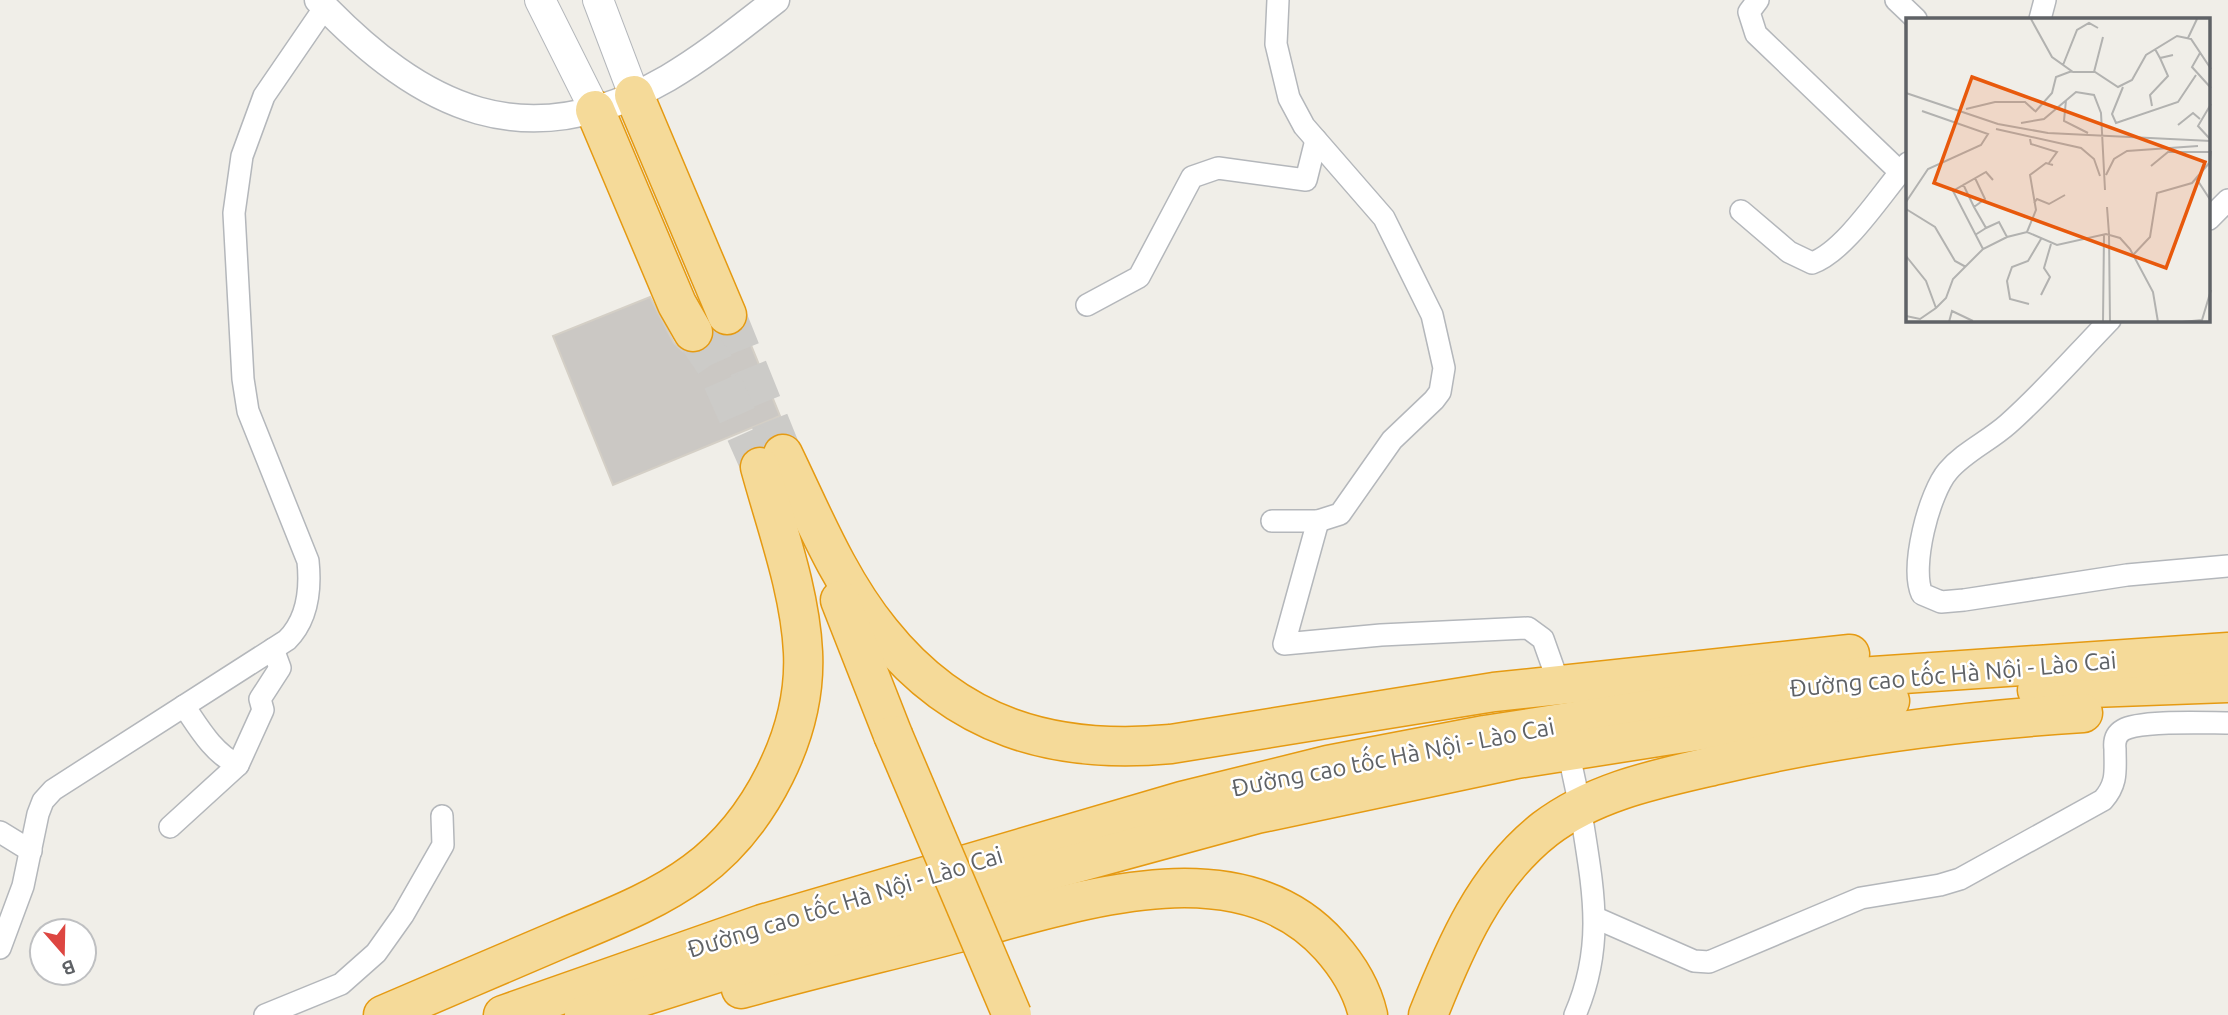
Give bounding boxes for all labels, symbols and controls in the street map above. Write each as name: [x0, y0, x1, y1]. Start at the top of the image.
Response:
inset map: [1906, 18, 2210, 322]
street label: Đường cao tốc Hà Nội - Lào Cai: [1788, 642, 2118, 702]
street label: Đường cao tốc Hà Nội - Lào Cai: [1229, 709, 1557, 802]
street label: Đường cao tốc Hà Nội - Lào Cai: [683, 837, 1006, 963]
north arrow: [28, 917, 98, 987]
text: B: [59, 955, 79, 980]

